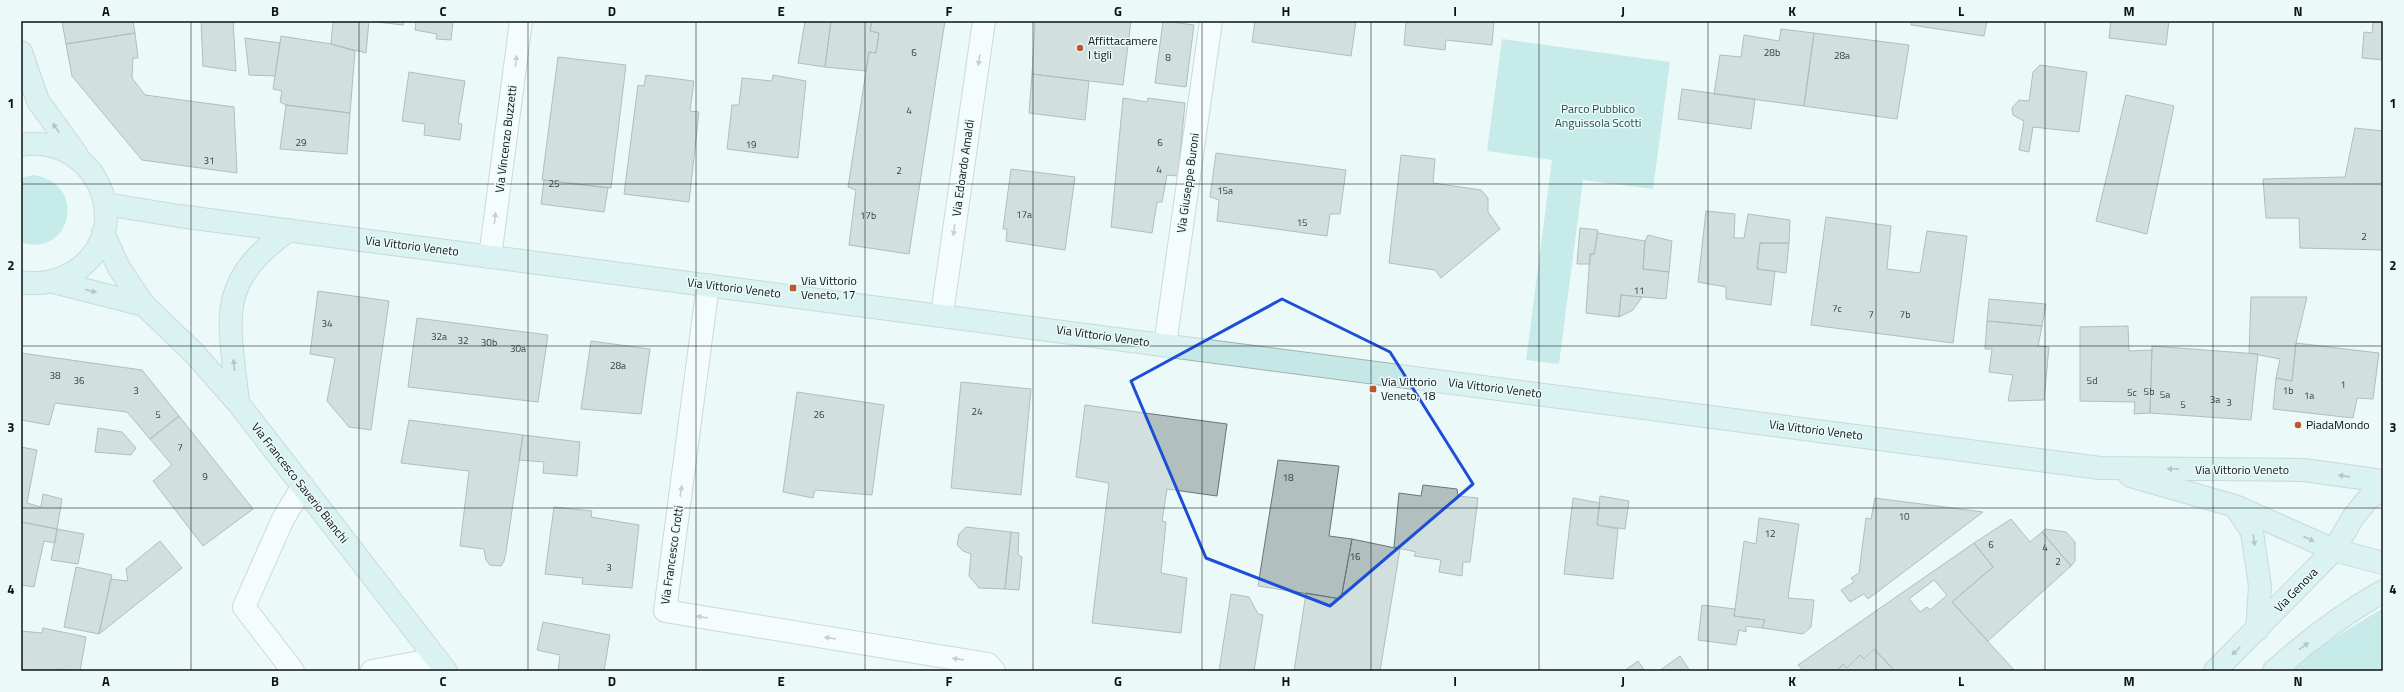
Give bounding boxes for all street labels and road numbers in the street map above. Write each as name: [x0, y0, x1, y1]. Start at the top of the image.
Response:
street label: Via Vincenzo Buzzetti: [489, 84, 522, 194]
street label: Via Edoardo Amaldi: [946, 118, 979, 218]
street label: Via Giuseppe Buroni: [1171, 132, 1204, 234]
street label: Via Vittorio Veneto: [364, 230, 460, 261]
street label: Via Vittorio Veneto: [686, 272, 782, 303]
street label: Via Vittorio Veneto: [1055, 320, 1151, 351]
street label: Via Vittorio Veneto: [1447, 372, 1543, 403]
street label: Via Vittorio Veneto: [1768, 414, 1864, 445]
street label: Via Francesco Saverio Bianchi: [247, 418, 354, 547]
street label: Via Vittorio Veneto: [2195, 460, 2289, 479]
street label: Via Francesco Crotti: [655, 504, 688, 606]
street label: Via Genova: [2269, 563, 2322, 616]

